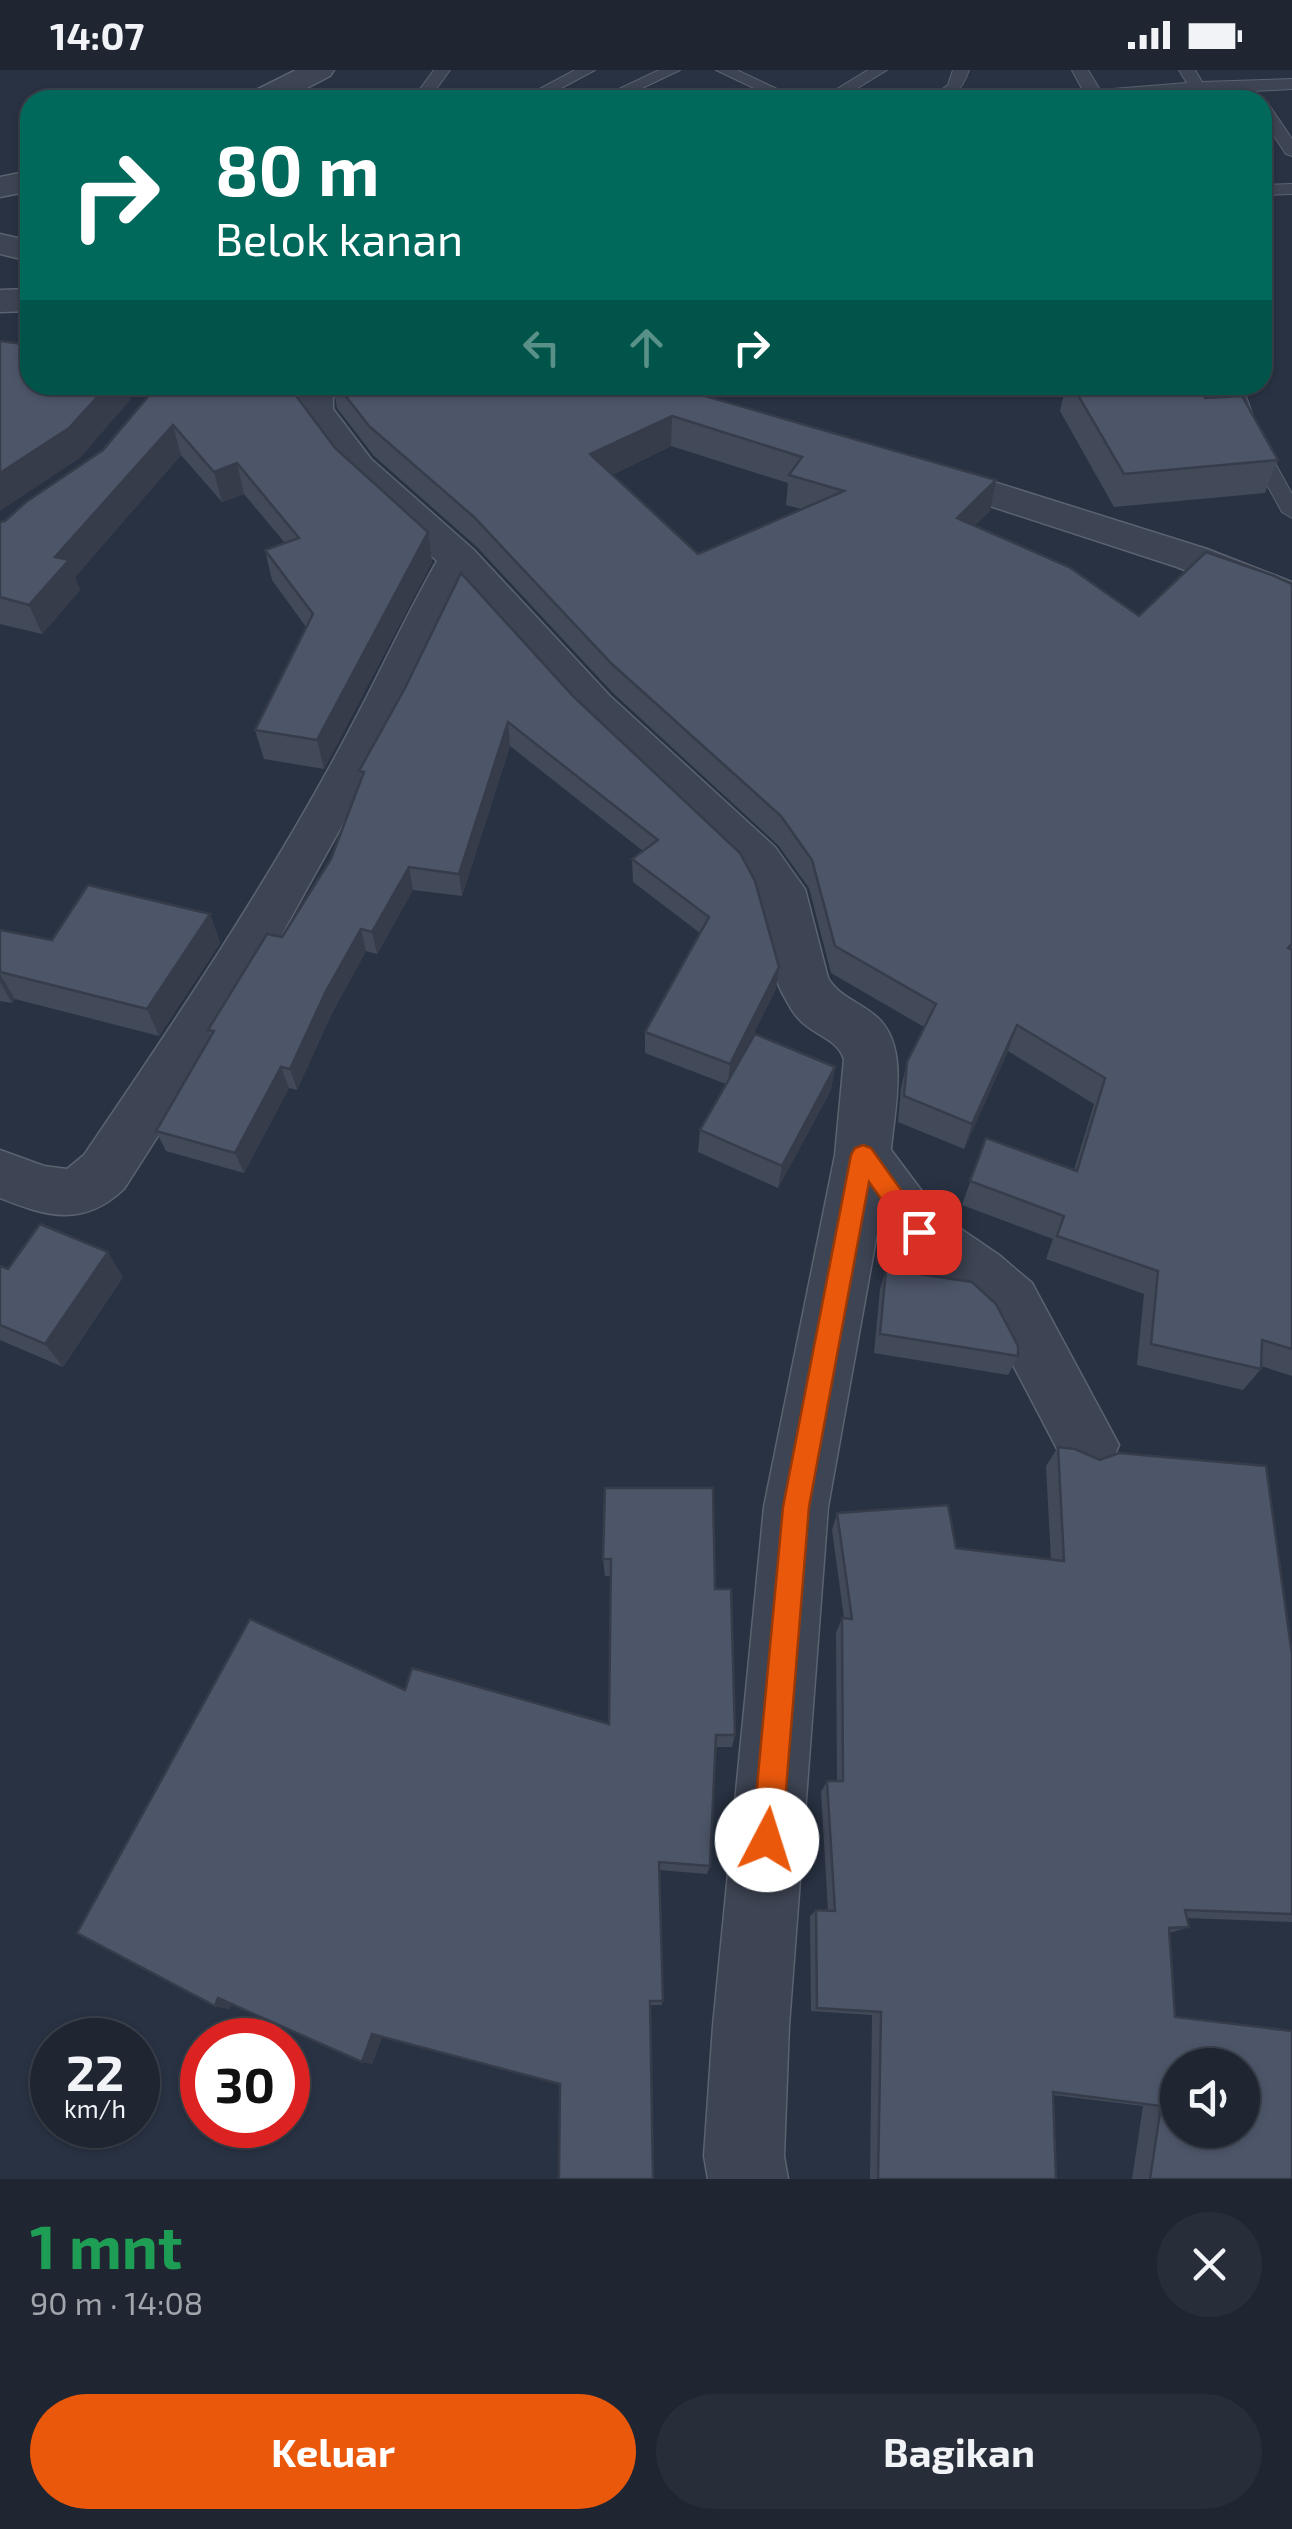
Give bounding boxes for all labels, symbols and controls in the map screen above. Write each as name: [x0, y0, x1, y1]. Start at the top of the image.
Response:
text: 14:07: [50, 12, 144, 58]
text: 80 m: [215, 126, 380, 210]
icon: right: [50, 130, 180, 260]
text: Belok kanan: [215, 211, 463, 265]
icon: left: [514, 320, 569, 375]
icon: ahead: [619, 320, 674, 375]
icon: right: [724, 320, 779, 375]
pin: [877, 1190, 962, 1275]
icon: arrive: [892, 1205, 947, 1260]
position arrow: [715, 1788, 819, 1892]
speed limit sign: 30: [180, 2018, 310, 2148]
text: 22: [66, 2041, 124, 2101]
map controls: [1160, 2048, 1260, 2148]
button: sound: [1160, 2048, 1260, 2148]
text: km/h: [64, 2093, 126, 2123]
text: 1 mnt: [30, 2209, 182, 2281]
button: close: [1157, 2212, 1262, 2317]
text: 90 m · 14:08: [30, 2283, 203, 2321]
button: Keluar: [30, 2394, 636, 2509]
button: Bagikan: [656, 2394, 1262, 2509]

